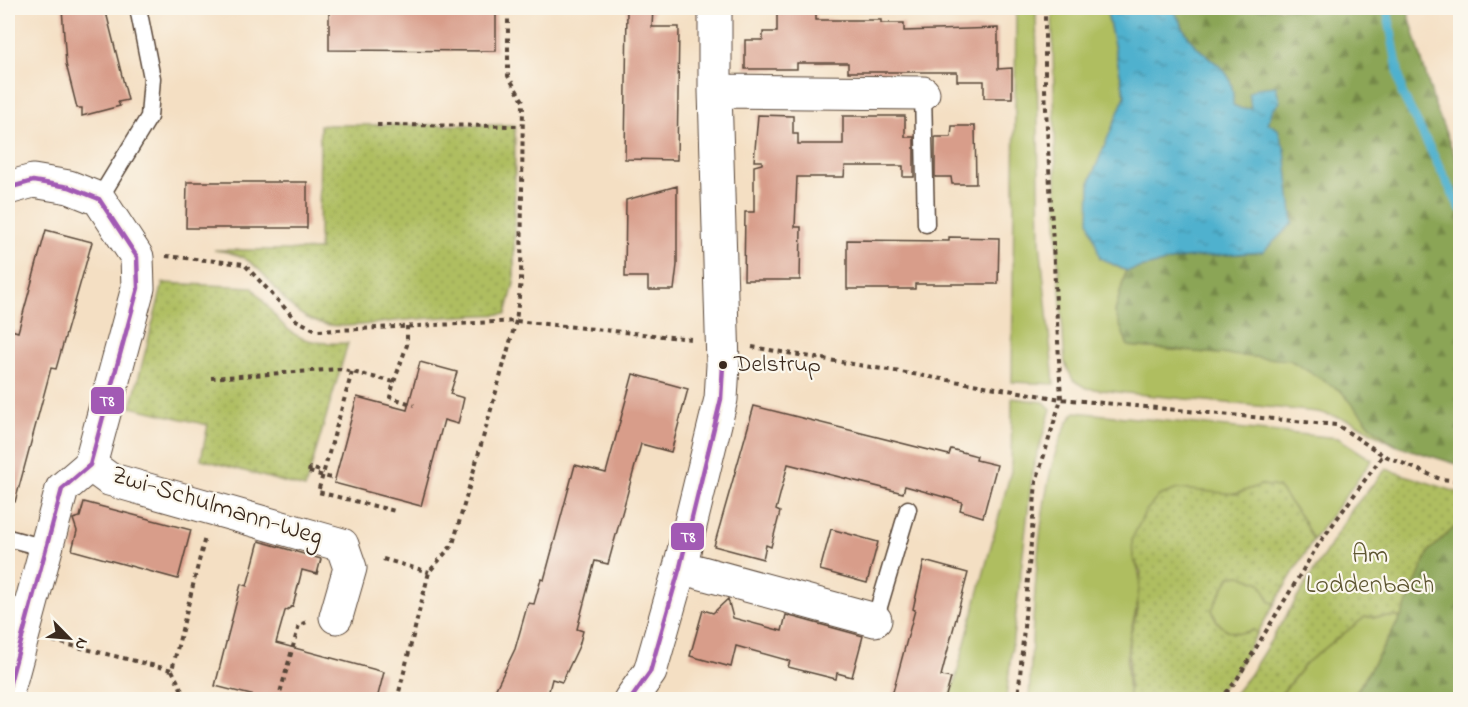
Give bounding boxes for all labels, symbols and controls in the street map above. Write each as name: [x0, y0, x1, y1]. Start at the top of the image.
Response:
place label: Delstrup: [733, 348, 821, 383]
marker: Delstrup: [717, 359, 729, 371]
line badge: T8: [90, 386, 125, 415]
text: T8: [99, 390, 115, 414]
street label: Zwi-Schulmann-Weg: [107, 457, 327, 557]
line badge: T8: [670, 522, 705, 551]
text: T8: [680, 526, 696, 550]
park label: Am Loddenbach: [1306, 537, 1434, 605]
north arrow: [39, 608, 99, 668]
text: N: [68, 634, 94, 654]

